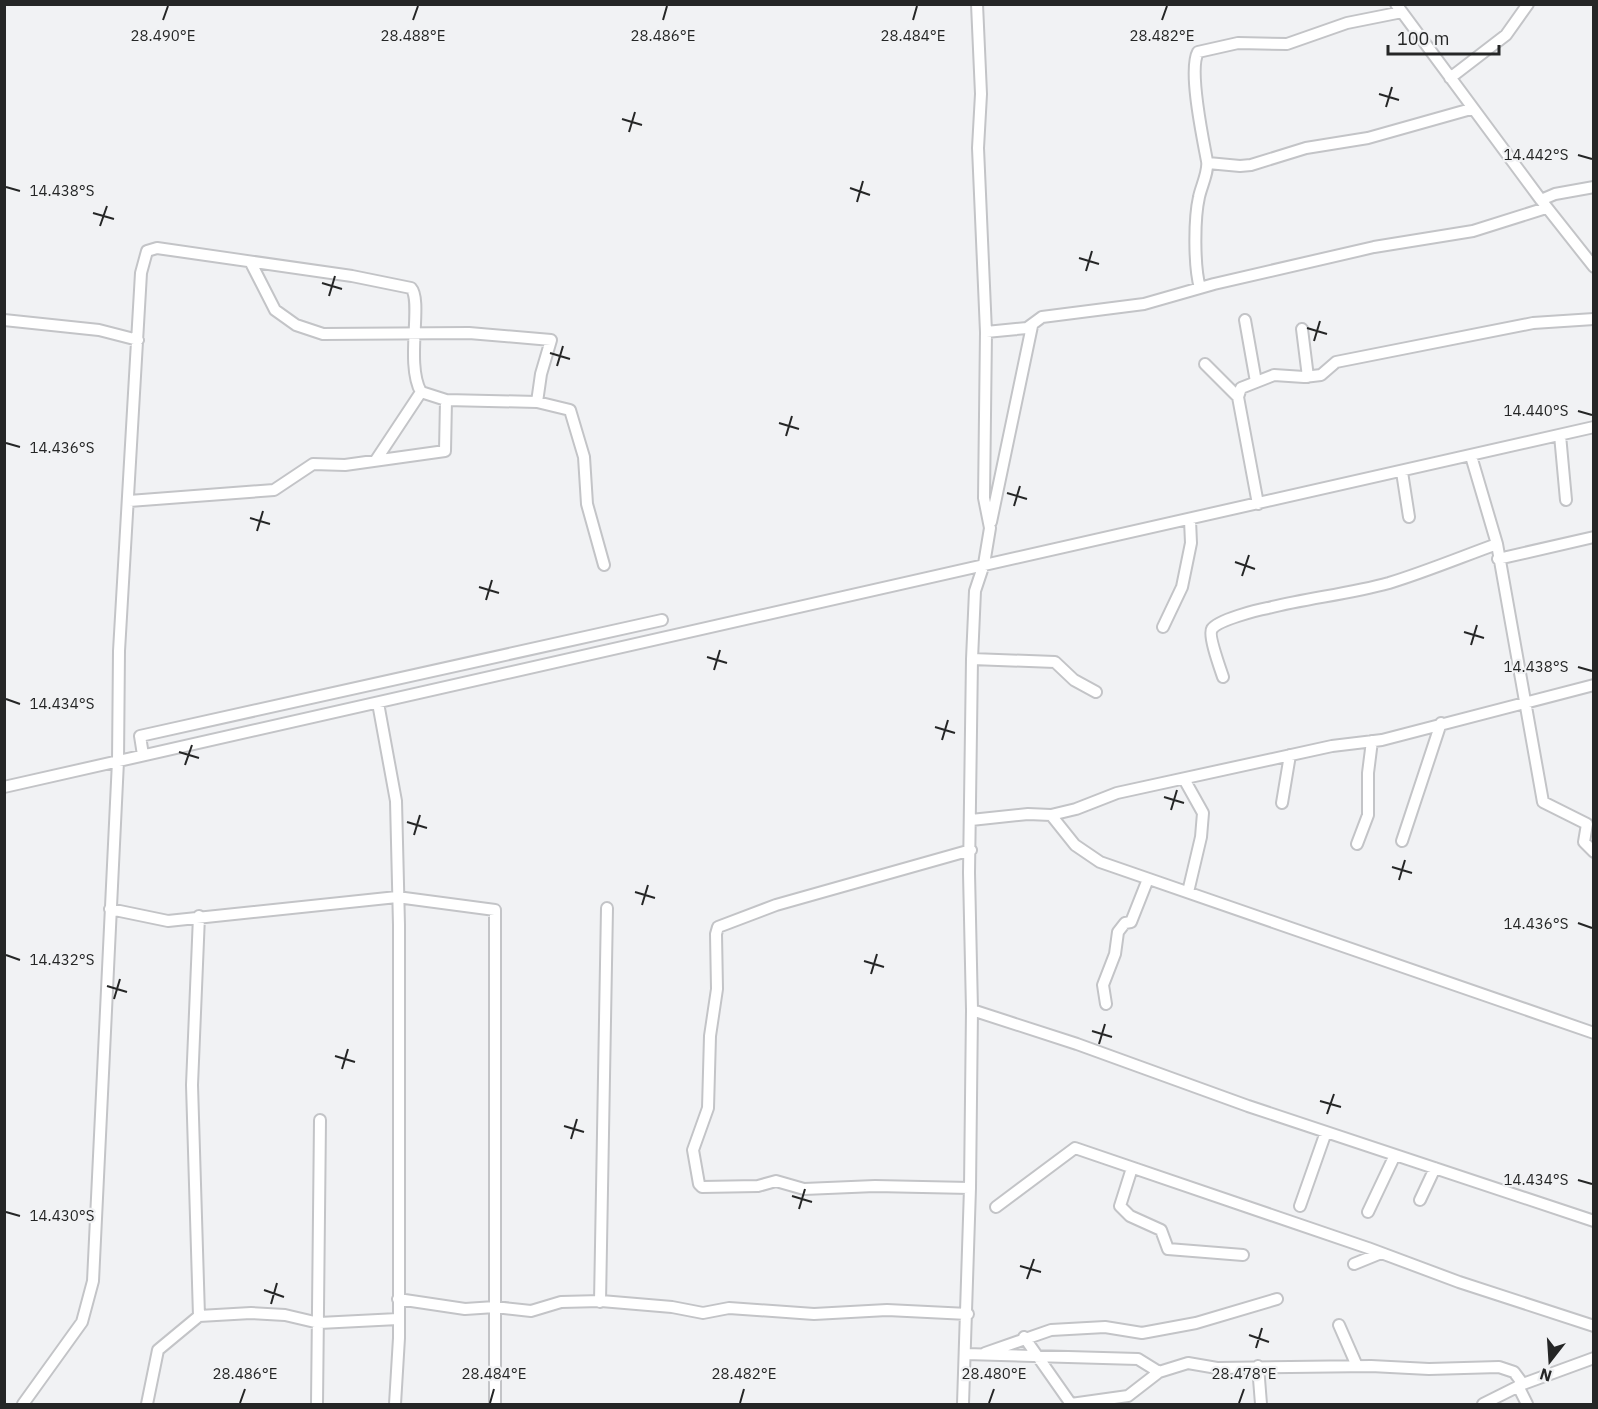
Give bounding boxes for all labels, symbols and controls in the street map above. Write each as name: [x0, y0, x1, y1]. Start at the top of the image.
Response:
scale bar: [1388, 18, 1499, 56]
text: 28.490°E: [131, 26, 195, 45]
text: 28.488°E: [381, 26, 445, 45]
text: 28.486°E: [631, 26, 695, 45]
text: 28.484°E: [881, 26, 945, 45]
text: 28.482°E: [1130, 26, 1194, 45]
text: 100 m: [1397, 27, 1449, 50]
text: 14.442°S: [1504, 145, 1568, 164]
text: 14.438°S: [30, 181, 94, 200]
text: 14.440°S: [1504, 401, 1568, 420]
text: 14.436°S: [30, 438, 94, 457]
text: 14.438°S: [1504, 657, 1568, 676]
text: 14.434°S: [30, 694, 94, 713]
text: 14.436°S: [1504, 914, 1568, 933]
text: 14.432°S: [30, 950, 94, 969]
text: 14.434°S: [1504, 1170, 1568, 1189]
text: 14.430°S: [30, 1206, 94, 1225]
north arrow: [1520, 1331, 1580, 1391]
text: 28.486°E: [213, 1364, 277, 1383]
text: 28.484°E: [462, 1364, 526, 1383]
text: 28.482°E: [712, 1364, 776, 1383]
text: 28.480°E: [962, 1364, 1026, 1383]
text: 28.478°E: [1212, 1364, 1276, 1383]
text: N: [1537, 1364, 1554, 1387]

